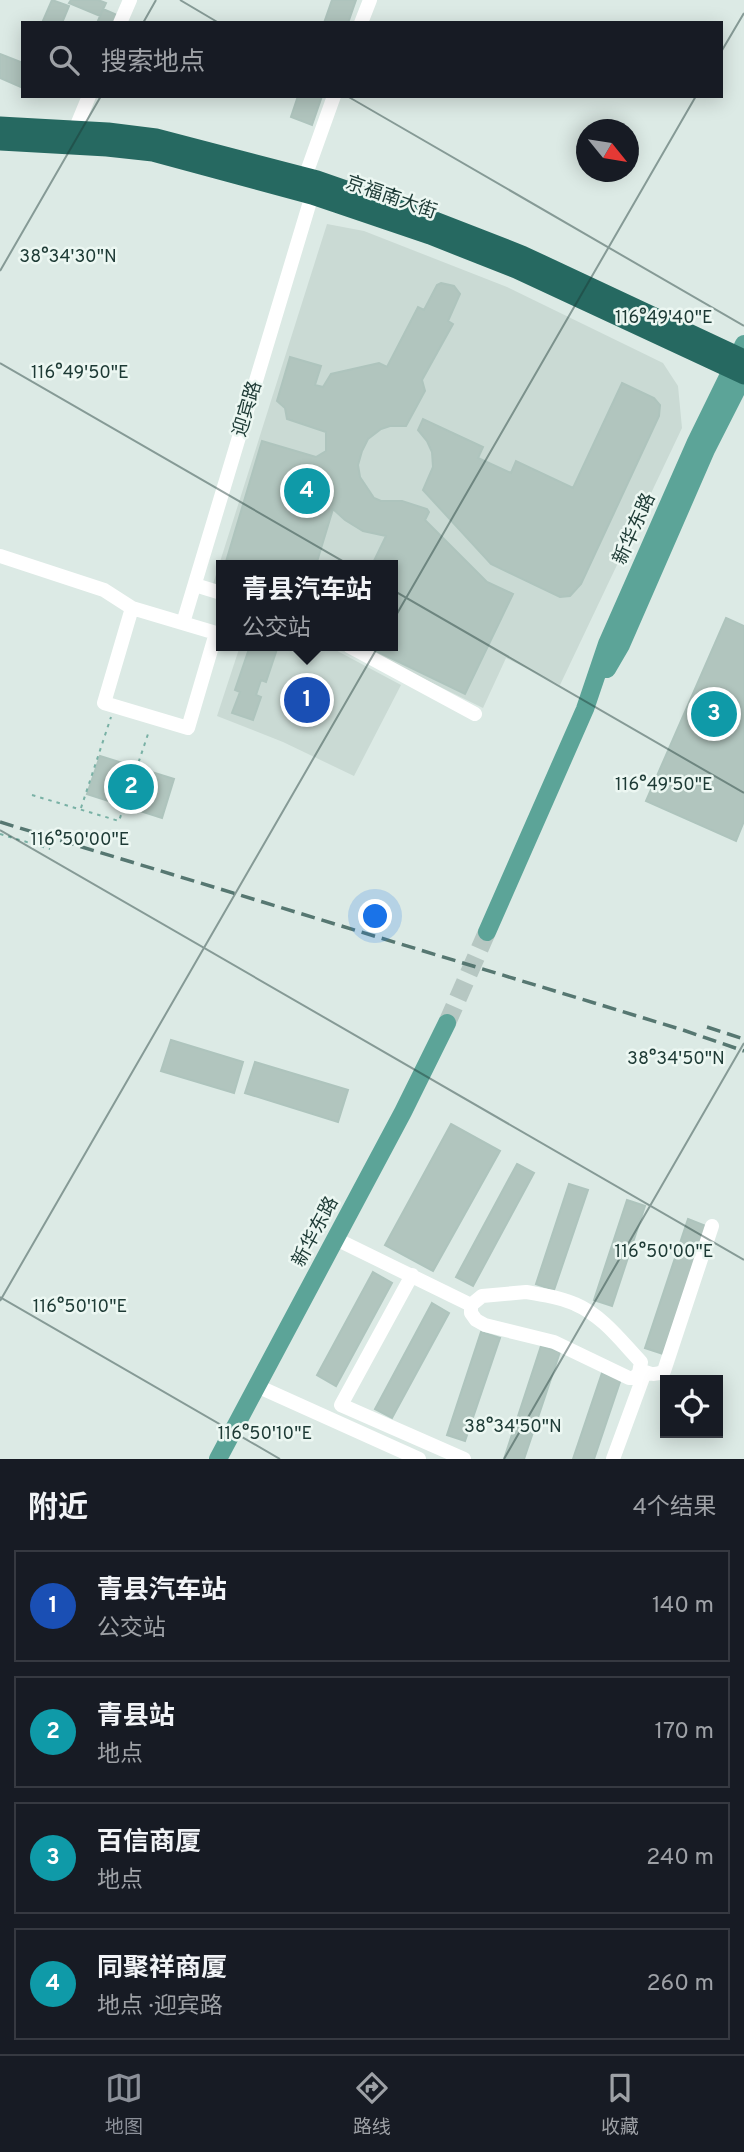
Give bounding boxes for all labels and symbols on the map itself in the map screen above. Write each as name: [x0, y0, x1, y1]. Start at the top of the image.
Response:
north arrow: [576, 119, 639, 182]
street label: 京福南大街: [342, 171, 440, 225]
text: 38°34'30"N: [19, 246, 117, 269]
text: 116°49'40"E: [615, 307, 713, 330]
text: 116°49'50"E: [31, 362, 129, 385]
street label: 迎宾路: [228, 378, 268, 440]
pin: 4: [284, 465, 330, 517]
street label: 新华东路: [609, 489, 661, 569]
pin: 1: [284, 674, 330, 726]
pin: 3: [691, 688, 737, 740]
pin: 2: [108, 761, 154, 813]
text: 116°49'50"E: [615, 774, 713, 797]
text: 116°50'00"E: [30, 829, 130, 852]
your location: [358, 899, 392, 933]
text: 38°34'50"N: [627, 1048, 725, 1071]
street label: 新华东路: [288, 1193, 344, 1271]
text: 116°50'00"E: [614, 1241, 714, 1264]
text: 116°50'10"E: [33, 1296, 127, 1319]
text: 38°34'50"N: [464, 1416, 562, 1439]
text: 116°50'10"E: [218, 1423, 312, 1446]

